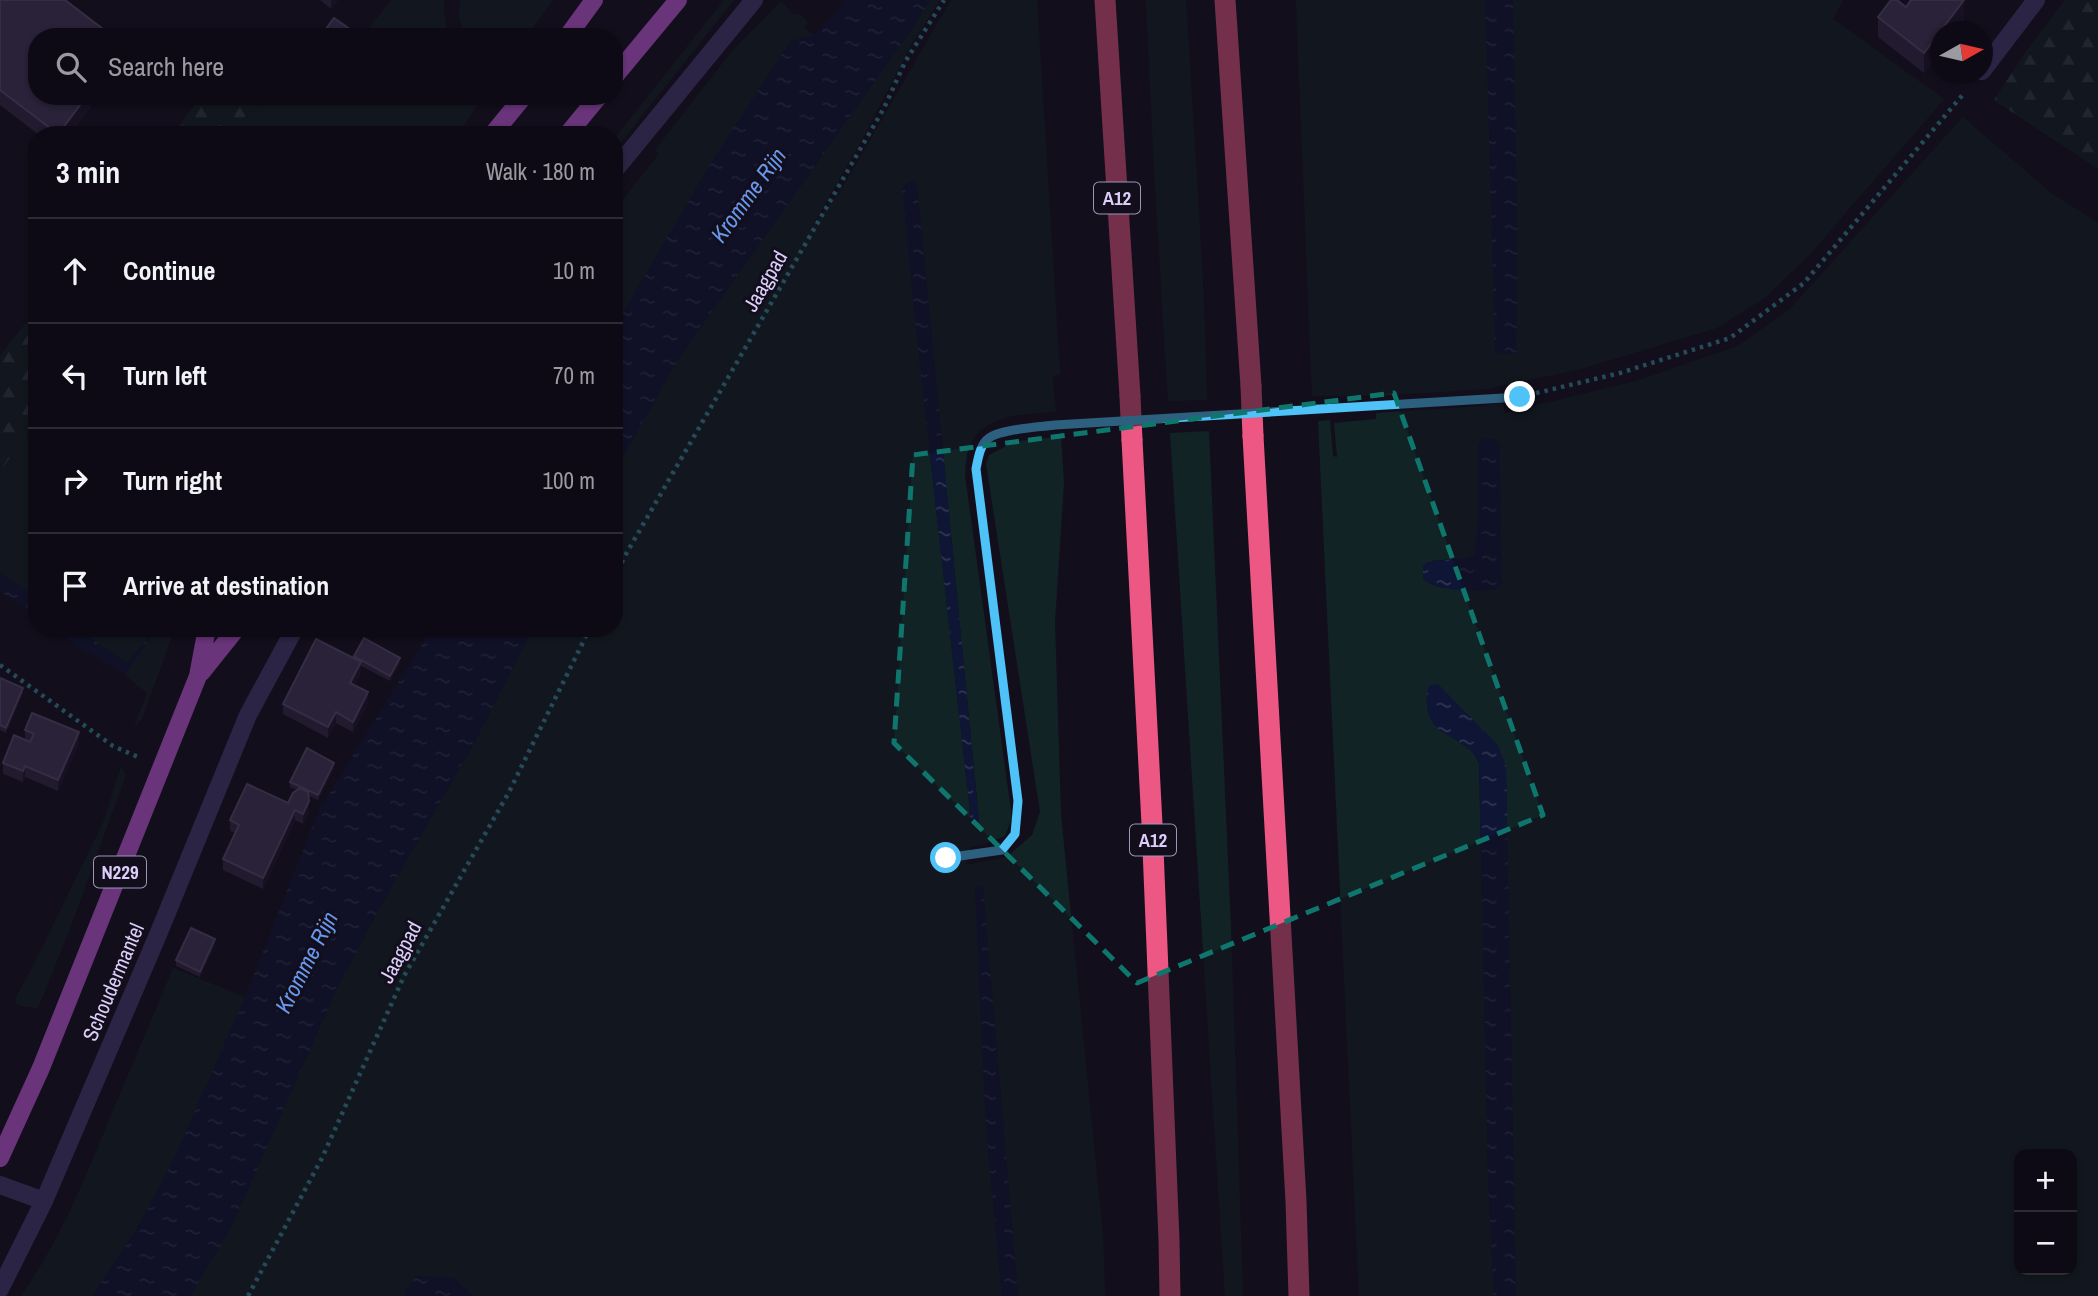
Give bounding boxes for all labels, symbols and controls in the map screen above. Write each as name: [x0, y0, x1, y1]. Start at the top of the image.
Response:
north arrow: [1930, 21, 1993, 84]
search box: [28, 28, 623, 105]
icon: search: [52, 48, 90, 86]
text: Search here: [108, 49, 224, 84]
water label: Kromme Rijn: [703, 141, 793, 249]
text: 3 min: [56, 152, 120, 192]
text: Walk · 180 m: [486, 156, 595, 187]
road number: A12: [1094, 182, 1140, 214]
street label: Jaagpad: [736, 245, 794, 317]
icon: ahead: [56, 252, 94, 290]
text: Continue: [123, 253, 215, 288]
text: 10 m: [553, 255, 595, 286]
icon: left: [56, 357, 94, 395]
text: Turn left: [123, 358, 207, 393]
text: 70 m: [553, 360, 595, 391]
route end: [1504, 381, 1535, 412]
icon: right: [56, 462, 94, 500]
text: Turn right: [123, 463, 222, 498]
text: 100 m: [543, 465, 595, 496]
icon: arrive: [56, 567, 94, 605]
text: Arrive at destination: [123, 568, 329, 603]
road number: A12: [1130, 824, 1176, 856]
route start: [930, 842, 961, 873]
road number: N229: [94, 856, 146, 888]
water label: Kromme Rijn: [267, 906, 345, 1018]
street label: Jaagpad: [372, 916, 428, 988]
street label: Schoudermantel: [75, 919, 151, 1045]
map controls: [2014, 1149, 2077, 1275]
button: +: [2014, 1149, 2077, 1212]
button: −: [2014, 1212, 2077, 1275]

